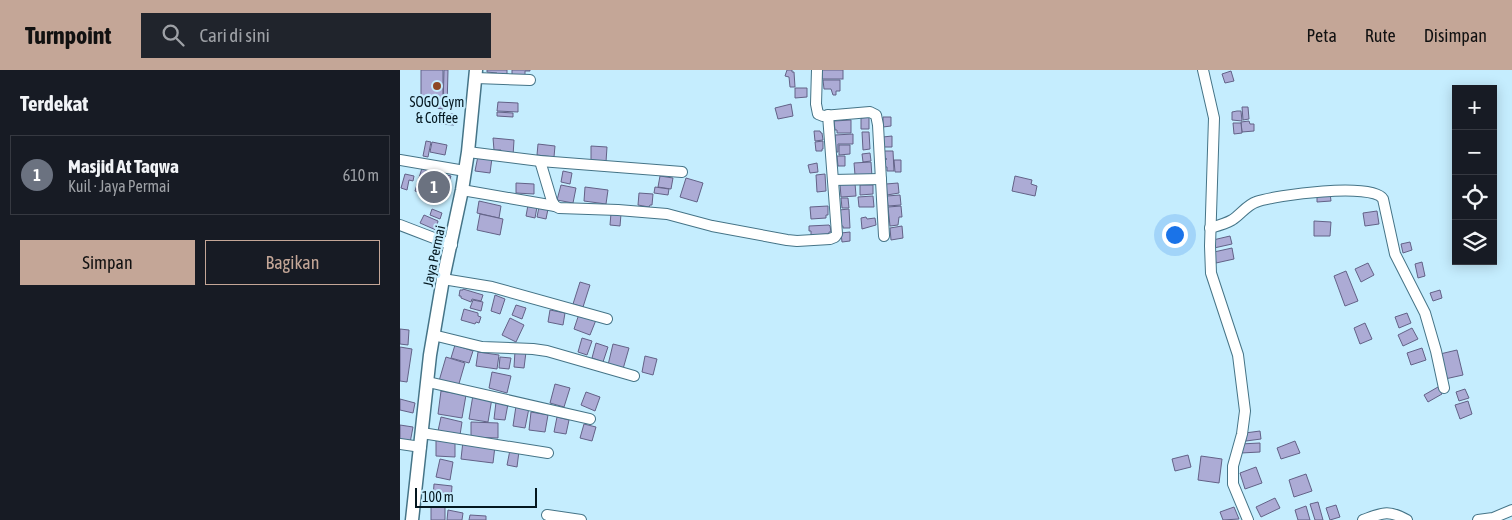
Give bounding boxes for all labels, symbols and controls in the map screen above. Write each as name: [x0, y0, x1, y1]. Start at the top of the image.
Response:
search box: [141, 13, 491, 58]
icon: search: [159, 21, 187, 49]
text: Turnpoint: [25, 22, 111, 49]
text: Cari di sini: [199, 24, 270, 46]
text: Peta: [1306, 25, 1337, 46]
text: Rute: [1365, 25, 1396, 46]
text: Disimpan: [1424, 25, 1487, 46]
marker: SOGO Gym & Coffee: [431, 80, 443, 92]
map controls: [1452, 85, 1497, 265]
button: +: [1452, 85, 1497, 130]
text: Terdekat: [20, 91, 88, 115]
place label: SOGO Gym & Coffee: [410, 94, 464, 126]
button: −: [1452, 130, 1497, 175]
text: Masjid At Taqwa: [68, 155, 179, 177]
text: 1: [33, 166, 41, 184]
text: 610 m: [343, 166, 379, 184]
pin: 1: [418, 168, 450, 206]
button: locate: [1452, 175, 1497, 220]
text: Kuil · Jaya Permai: [68, 177, 170, 195]
button: layers: [1452, 220, 1497, 265]
your location: [1162, 222, 1188, 248]
street label: Jaya Permai: [420, 224, 448, 288]
button: Simpan: [20, 240, 195, 285]
button: Bagikan: [205, 240, 380, 285]
scale bar: [415, 485, 538, 508]
text: 100 m: [422, 489, 454, 505]

